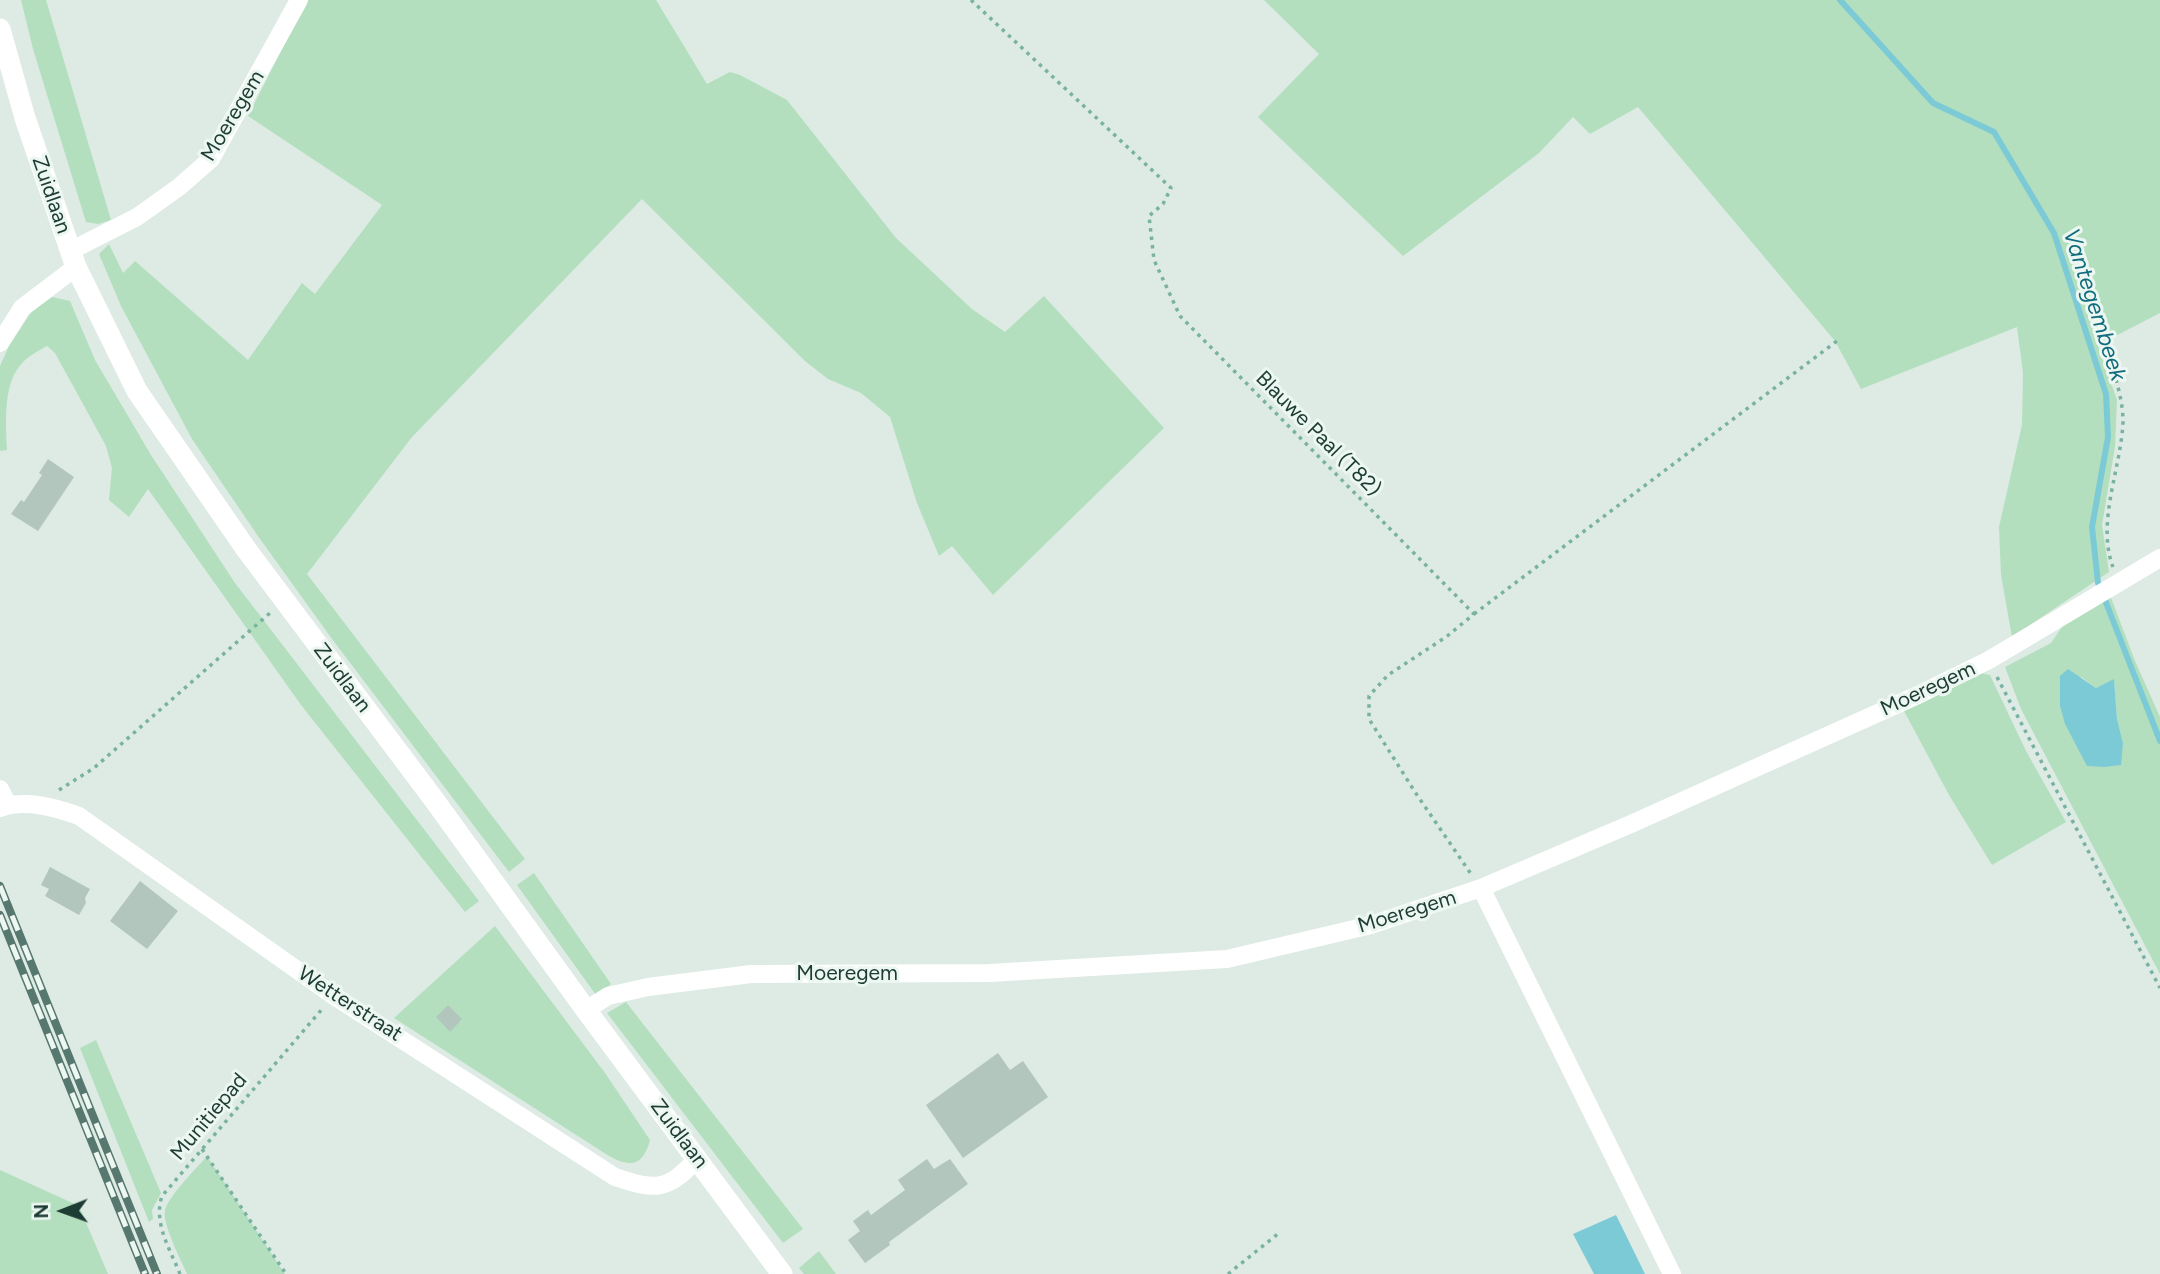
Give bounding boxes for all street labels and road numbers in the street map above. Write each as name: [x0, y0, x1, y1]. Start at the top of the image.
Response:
street label: Moeregem: [196, 66, 270, 166]
street label: Zuidlaan: [26, 153, 76, 237]
street label: Blauwe Paal (T82): [1250, 366, 1386, 502]
street label: Zuidlaan: [308, 638, 376, 718]
street label: Moeregem: [1877, 656, 1979, 722]
street label: Moeregem: [1355, 885, 1459, 939]
street label: Wetterstraat: [293, 961, 407, 1047]
street label: Moeregem: [796, 961, 898, 987]
street label: Munitiepad: [165, 1068, 253, 1166]
street label: Zuidlaan: [645, 1094, 713, 1174]

